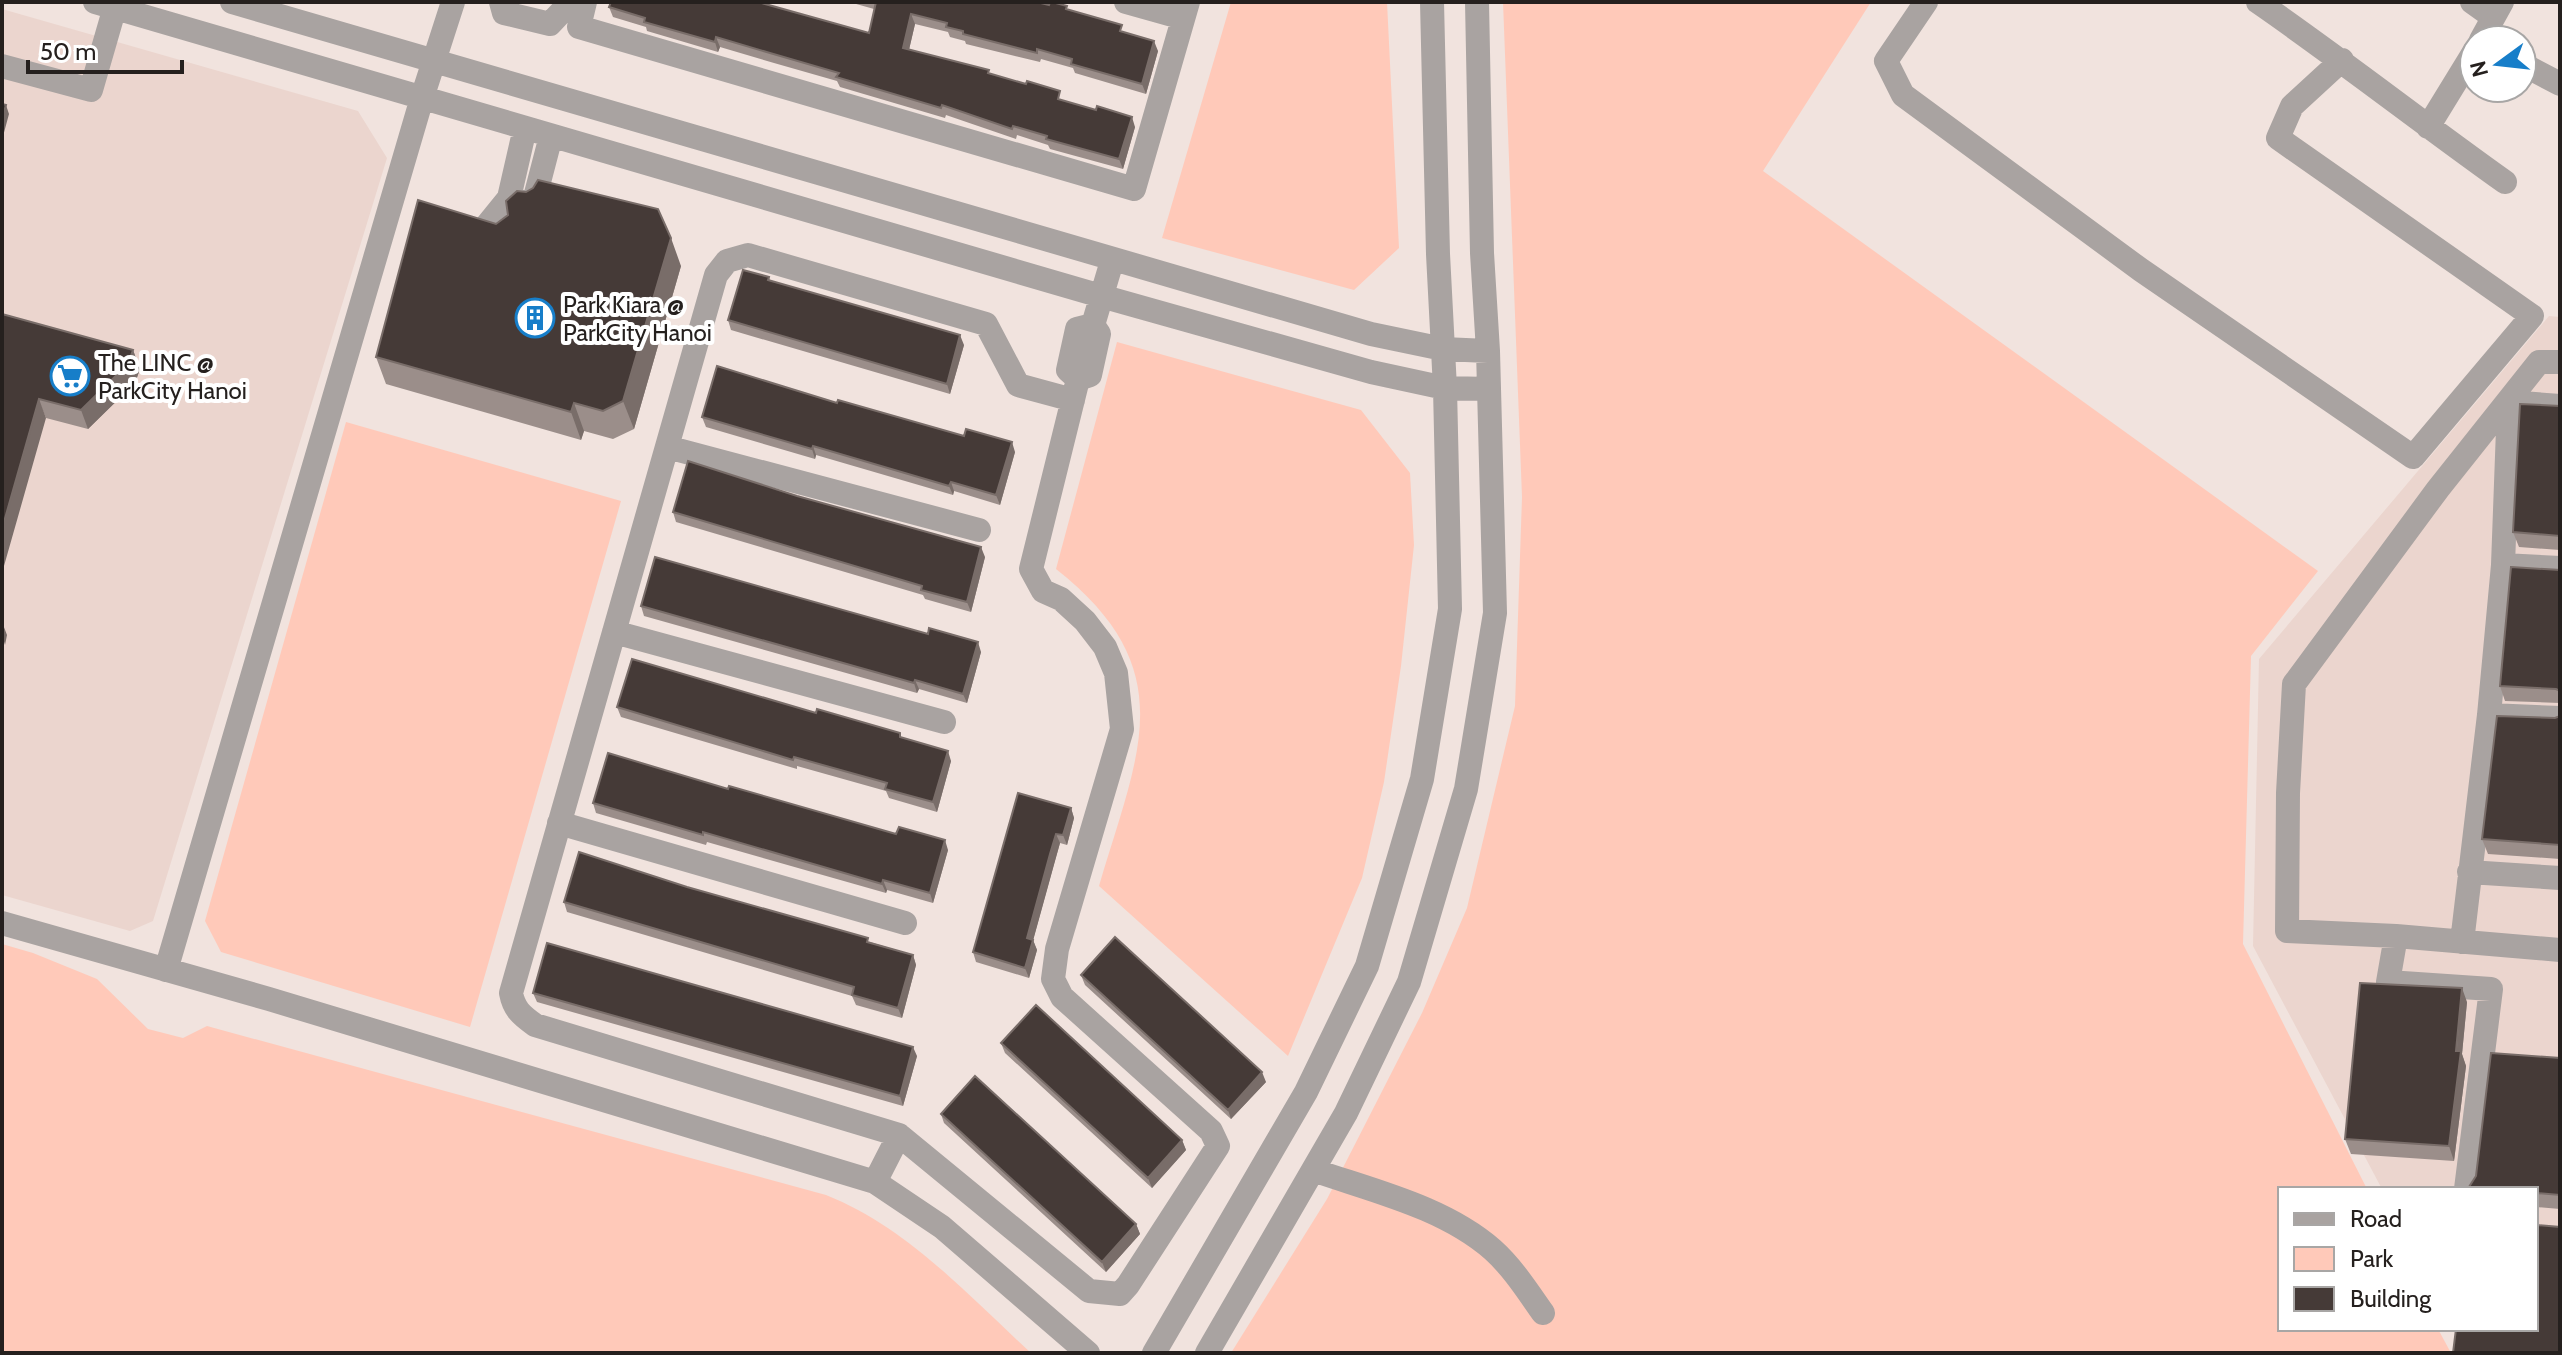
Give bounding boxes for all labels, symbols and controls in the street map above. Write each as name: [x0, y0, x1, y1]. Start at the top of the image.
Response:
scale bar: [28, 24, 182, 74]
north arrow: [2458, 24, 2538, 104]
text: 50 m: [40, 37, 96, 66]
text: N: [2464, 58, 2494, 80]
place label: Park Kiara @ ParkCity Hanoi: [563, 290, 712, 347]
building icon: Park Kiara @ ParkCity Hanoi: [514, 297, 556, 339]
place label: The LINC @ ParkCity Hanoi: [98, 348, 247, 405]
supermarket icon: The LINC @ ParkCity Hanoi: [49, 355, 91, 397]
legend: [2278, 1187, 2538, 1331]
text: Road: [2350, 1204, 2402, 1233]
text: Park: [2350, 1244, 2393, 1273]
text: Building: [2350, 1284, 2432, 1313]

